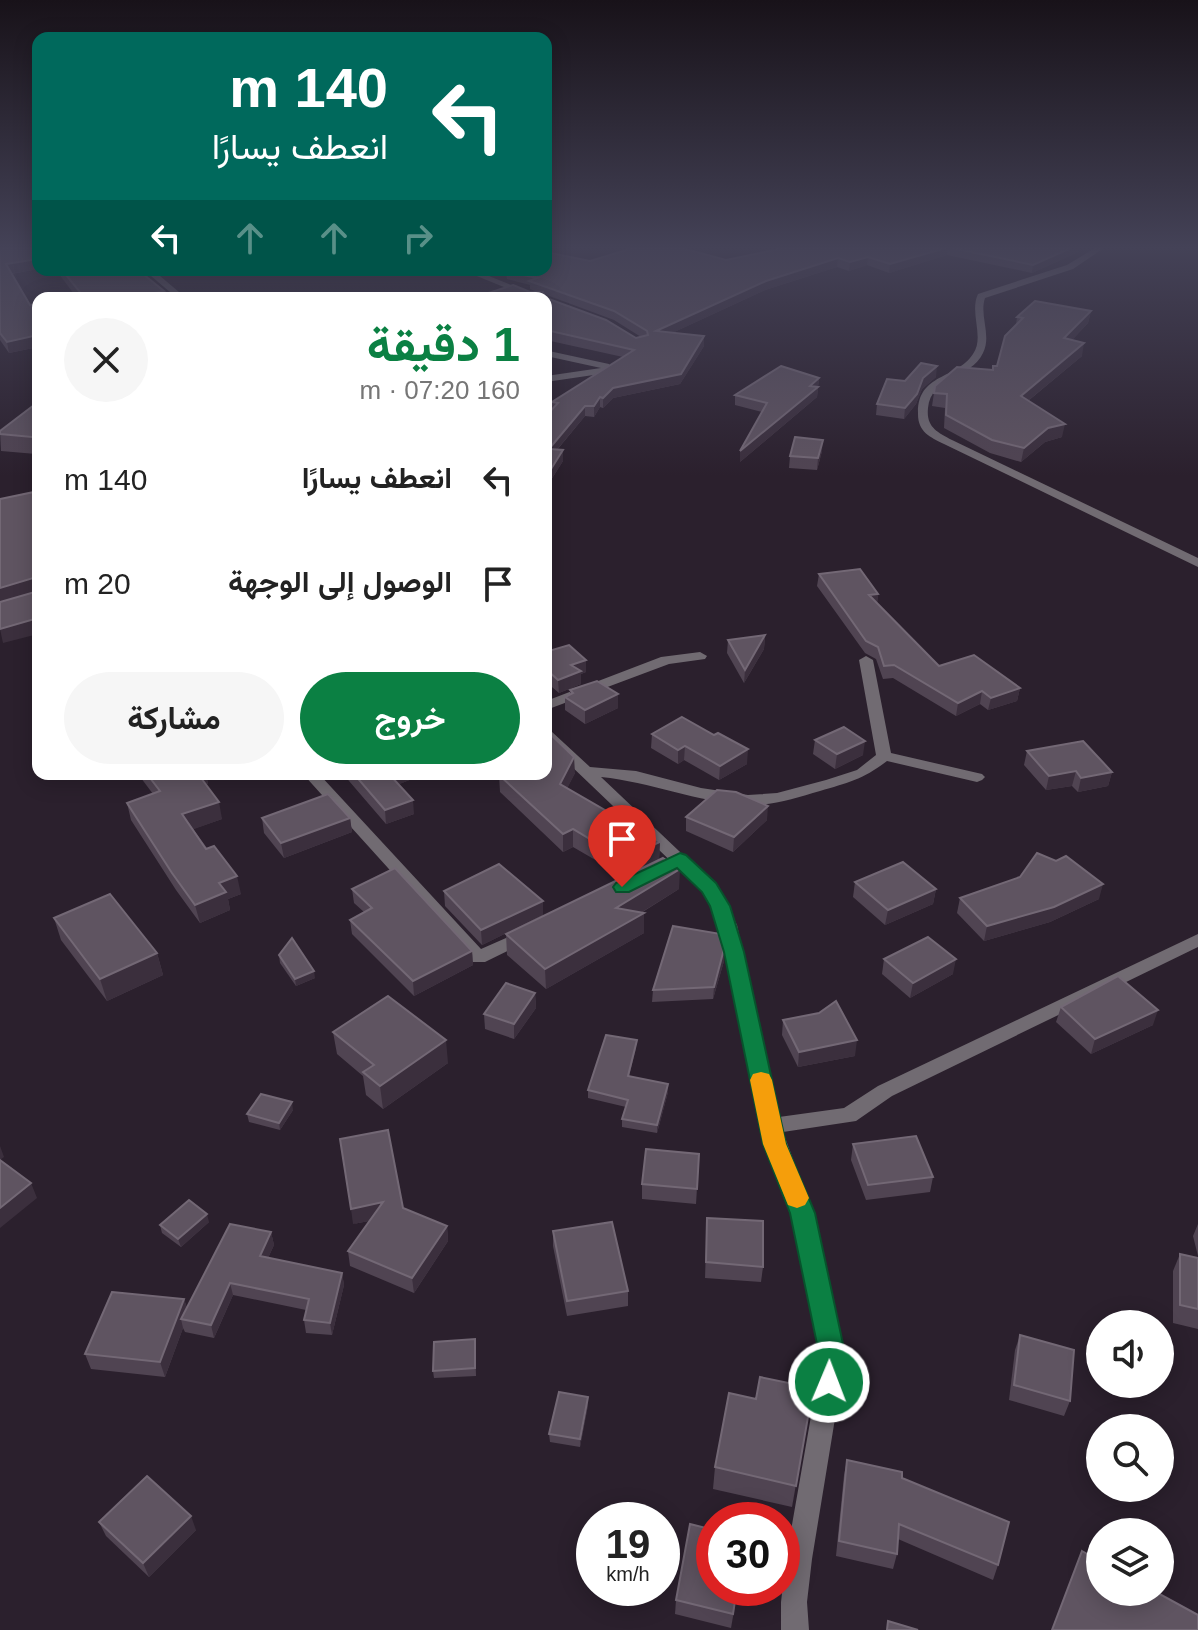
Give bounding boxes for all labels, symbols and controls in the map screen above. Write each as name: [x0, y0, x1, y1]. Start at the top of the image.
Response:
text: 140 m: [229, 56, 388, 119]
icon: left: [416, 64, 520, 168]
text: انعطف يسارًا: [212, 126, 388, 167]
icon: left: [144, 216, 188, 260]
icon: ahead: [228, 216, 272, 260]
icon: ahead: [312, 216, 356, 260]
icon: right: [396, 216, 440, 260]
button: close: [64, 318, 148, 402]
text: 1 دقيقة: [367, 318, 520, 371]
text: 160 m · 07:20: [360, 375, 520, 405]
icon: left: [476, 458, 520, 502]
text: انعطف يسارًا: [302, 461, 452, 494]
text: 140 m: [64, 463, 147, 496]
icon: arrive: [476, 562, 520, 606]
text: الوصول إلى الوجهة: [228, 565, 452, 598]
text: 20 m: [64, 567, 131, 600]
button: مشاركة: [64, 672, 284, 764]
button: خروج: [300, 672, 520, 764]
pin: [588, 805, 656, 887]
icon: arrive: [600, 817, 644, 861]
map controls: [1086, 1310, 1174, 1606]
button: sound: [1086, 1310, 1174, 1398]
position arrow: [787, 1340, 871, 1424]
button: search: [1086, 1414, 1174, 1502]
speed limit sign: 30: [696, 1502, 800, 1606]
button: layers: [1086, 1518, 1174, 1606]
text: 19: [606, 1522, 650, 1566]
text: km/h: [606, 1563, 650, 1585]

